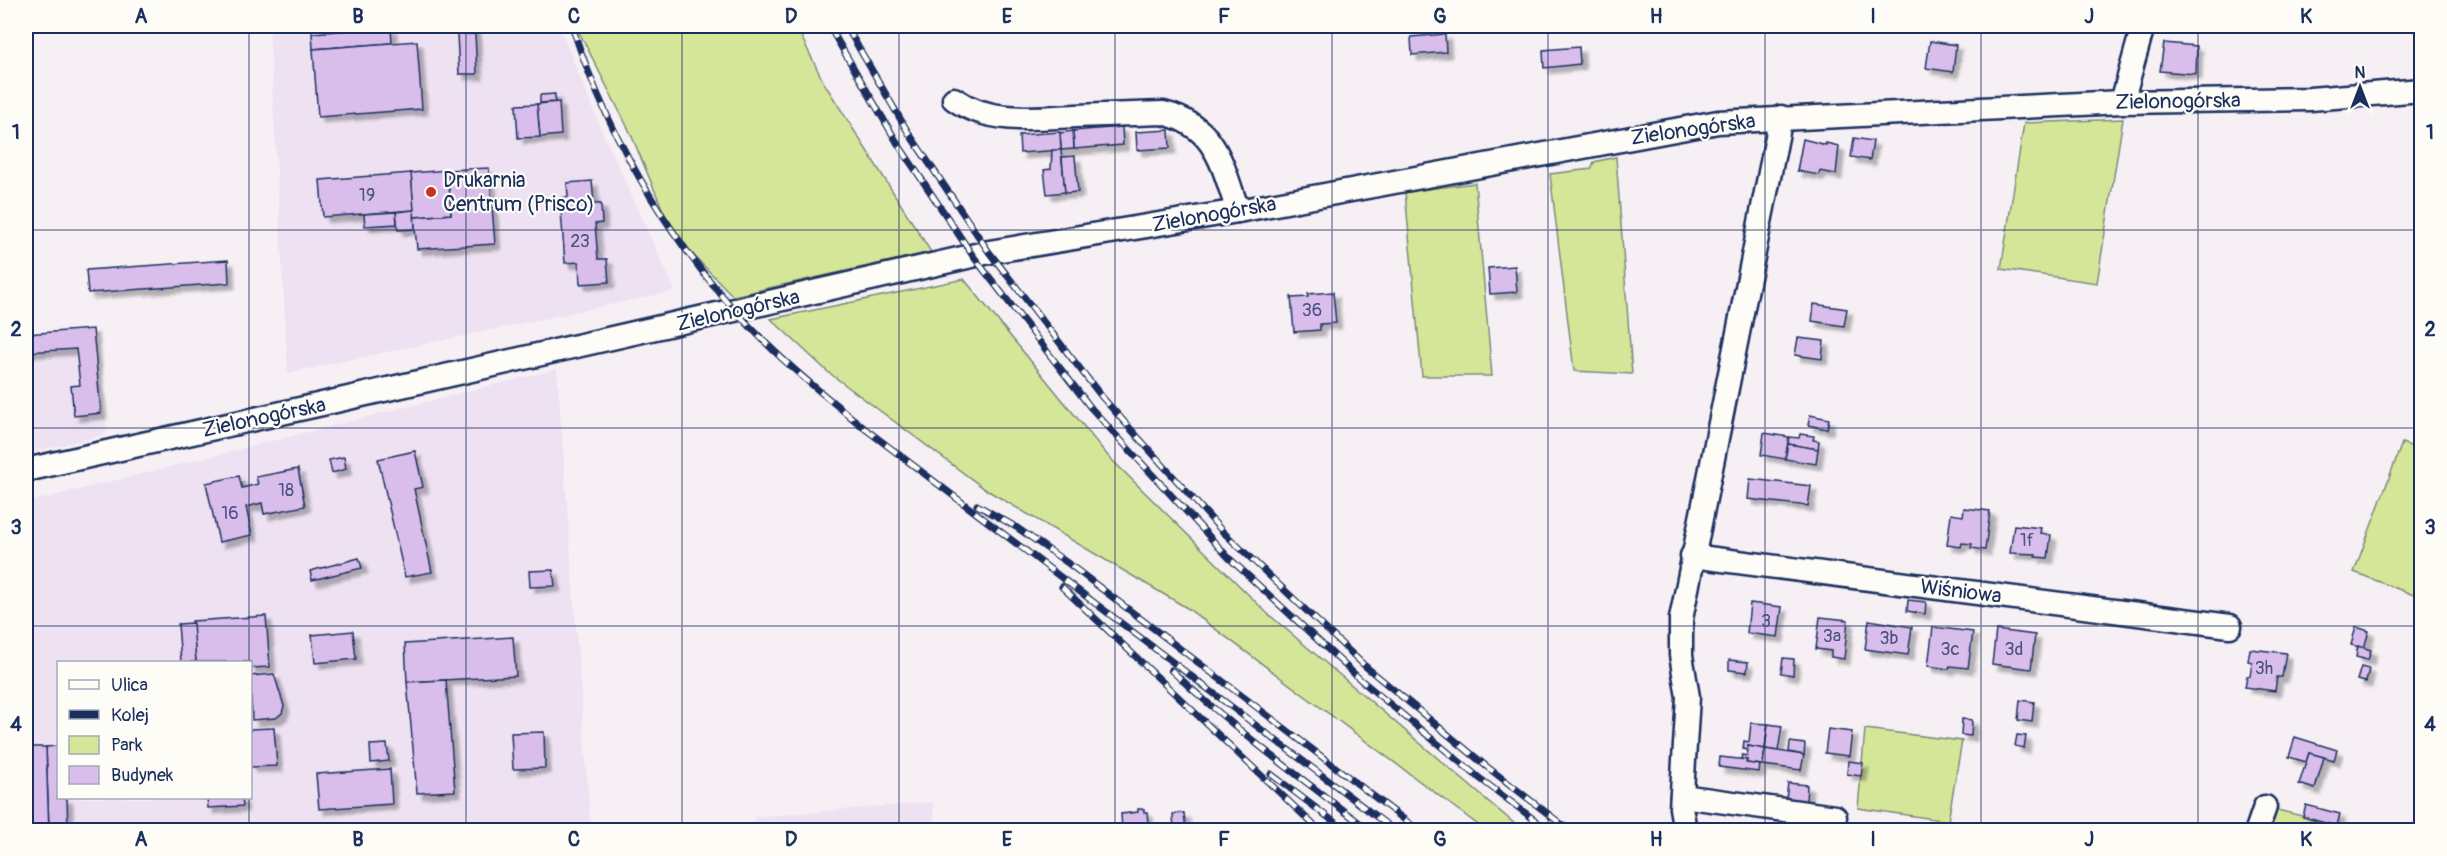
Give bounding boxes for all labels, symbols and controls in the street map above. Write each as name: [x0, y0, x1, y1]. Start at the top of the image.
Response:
text: A: [135, 4, 148, 29]
text: B: [352, 4, 364, 29]
text: C: [568, 4, 580, 29]
text: D: [785, 4, 798, 29]
text: E: [1002, 4, 1013, 29]
text: F: [1218, 4, 1230, 29]
text: G: [1433, 4, 1447, 29]
text: H: [1650, 4, 1663, 29]
text: I: [1870, 4, 1876, 29]
text: J: [2084, 4, 2094, 29]
text: K: [2300, 4, 2312, 29]
north arrow: [2330, 57, 2390, 117]
text: N: [2355, 63, 2366, 83]
street label: Zielonogórska: [2115, 87, 2241, 116]
street label: Zielonogórska: [1629, 107, 1757, 152]
text: 1: [12, 120, 20, 145]
text: 1: [2426, 120, 2434, 145]
place label: Drukarnia Centrum (Prisco): [443, 167, 594, 218]
house number: 19: [359, 184, 375, 207]
marker: Drukarnia Centrum (Prisco): [424, 185, 438, 199]
street label: Zielonogórska: [1150, 190, 1278, 239]
house number: 23: [570, 230, 590, 253]
street label: Zielonogórska: [674, 283, 802, 338]
house number: 36: [1302, 299, 1322, 322]
text: 2: [10, 317, 22, 342]
text: 2: [2424, 317, 2436, 342]
street label: Zielonogórska: [200, 391, 328, 444]
house number: 18: [278, 479, 294, 502]
house number: 16: [221, 502, 239, 525]
text: 3: [10, 515, 22, 540]
text: 3: [2424, 515, 2436, 540]
house number: 1f: [2020, 529, 2035, 552]
street label: Wiśniowa: [1919, 573, 2003, 610]
house number: 3: [1761, 610, 1771, 633]
house number: 3a: [1823, 625, 1841, 648]
house number: 3b: [1880, 627, 1899, 650]
house number: 3c: [1940, 638, 1960, 661]
house number: 3d: [2005, 638, 2023, 661]
house number: 3h: [2255, 657, 2273, 680]
legend: [57, 661, 252, 799]
text: Ulica: [111, 674, 148, 697]
text: Kolej: [111, 704, 149, 727]
text: 4: [10, 712, 22, 737]
text: 4: [2424, 712, 2436, 737]
text: Park: [111, 734, 143, 757]
text: Budynek: [111, 764, 174, 787]
text: A: [135, 827, 148, 852]
text: B: [352, 827, 364, 852]
text: C: [568, 827, 580, 852]
text: D: [785, 827, 798, 852]
text: E: [1002, 827, 1013, 852]
text: F: [1218, 827, 1230, 852]
text: G: [1433, 827, 1447, 852]
text: H: [1650, 827, 1663, 852]
text: I: [1870, 827, 1876, 852]
text: J: [2084, 827, 2094, 852]
text: K: [2300, 827, 2312, 852]

